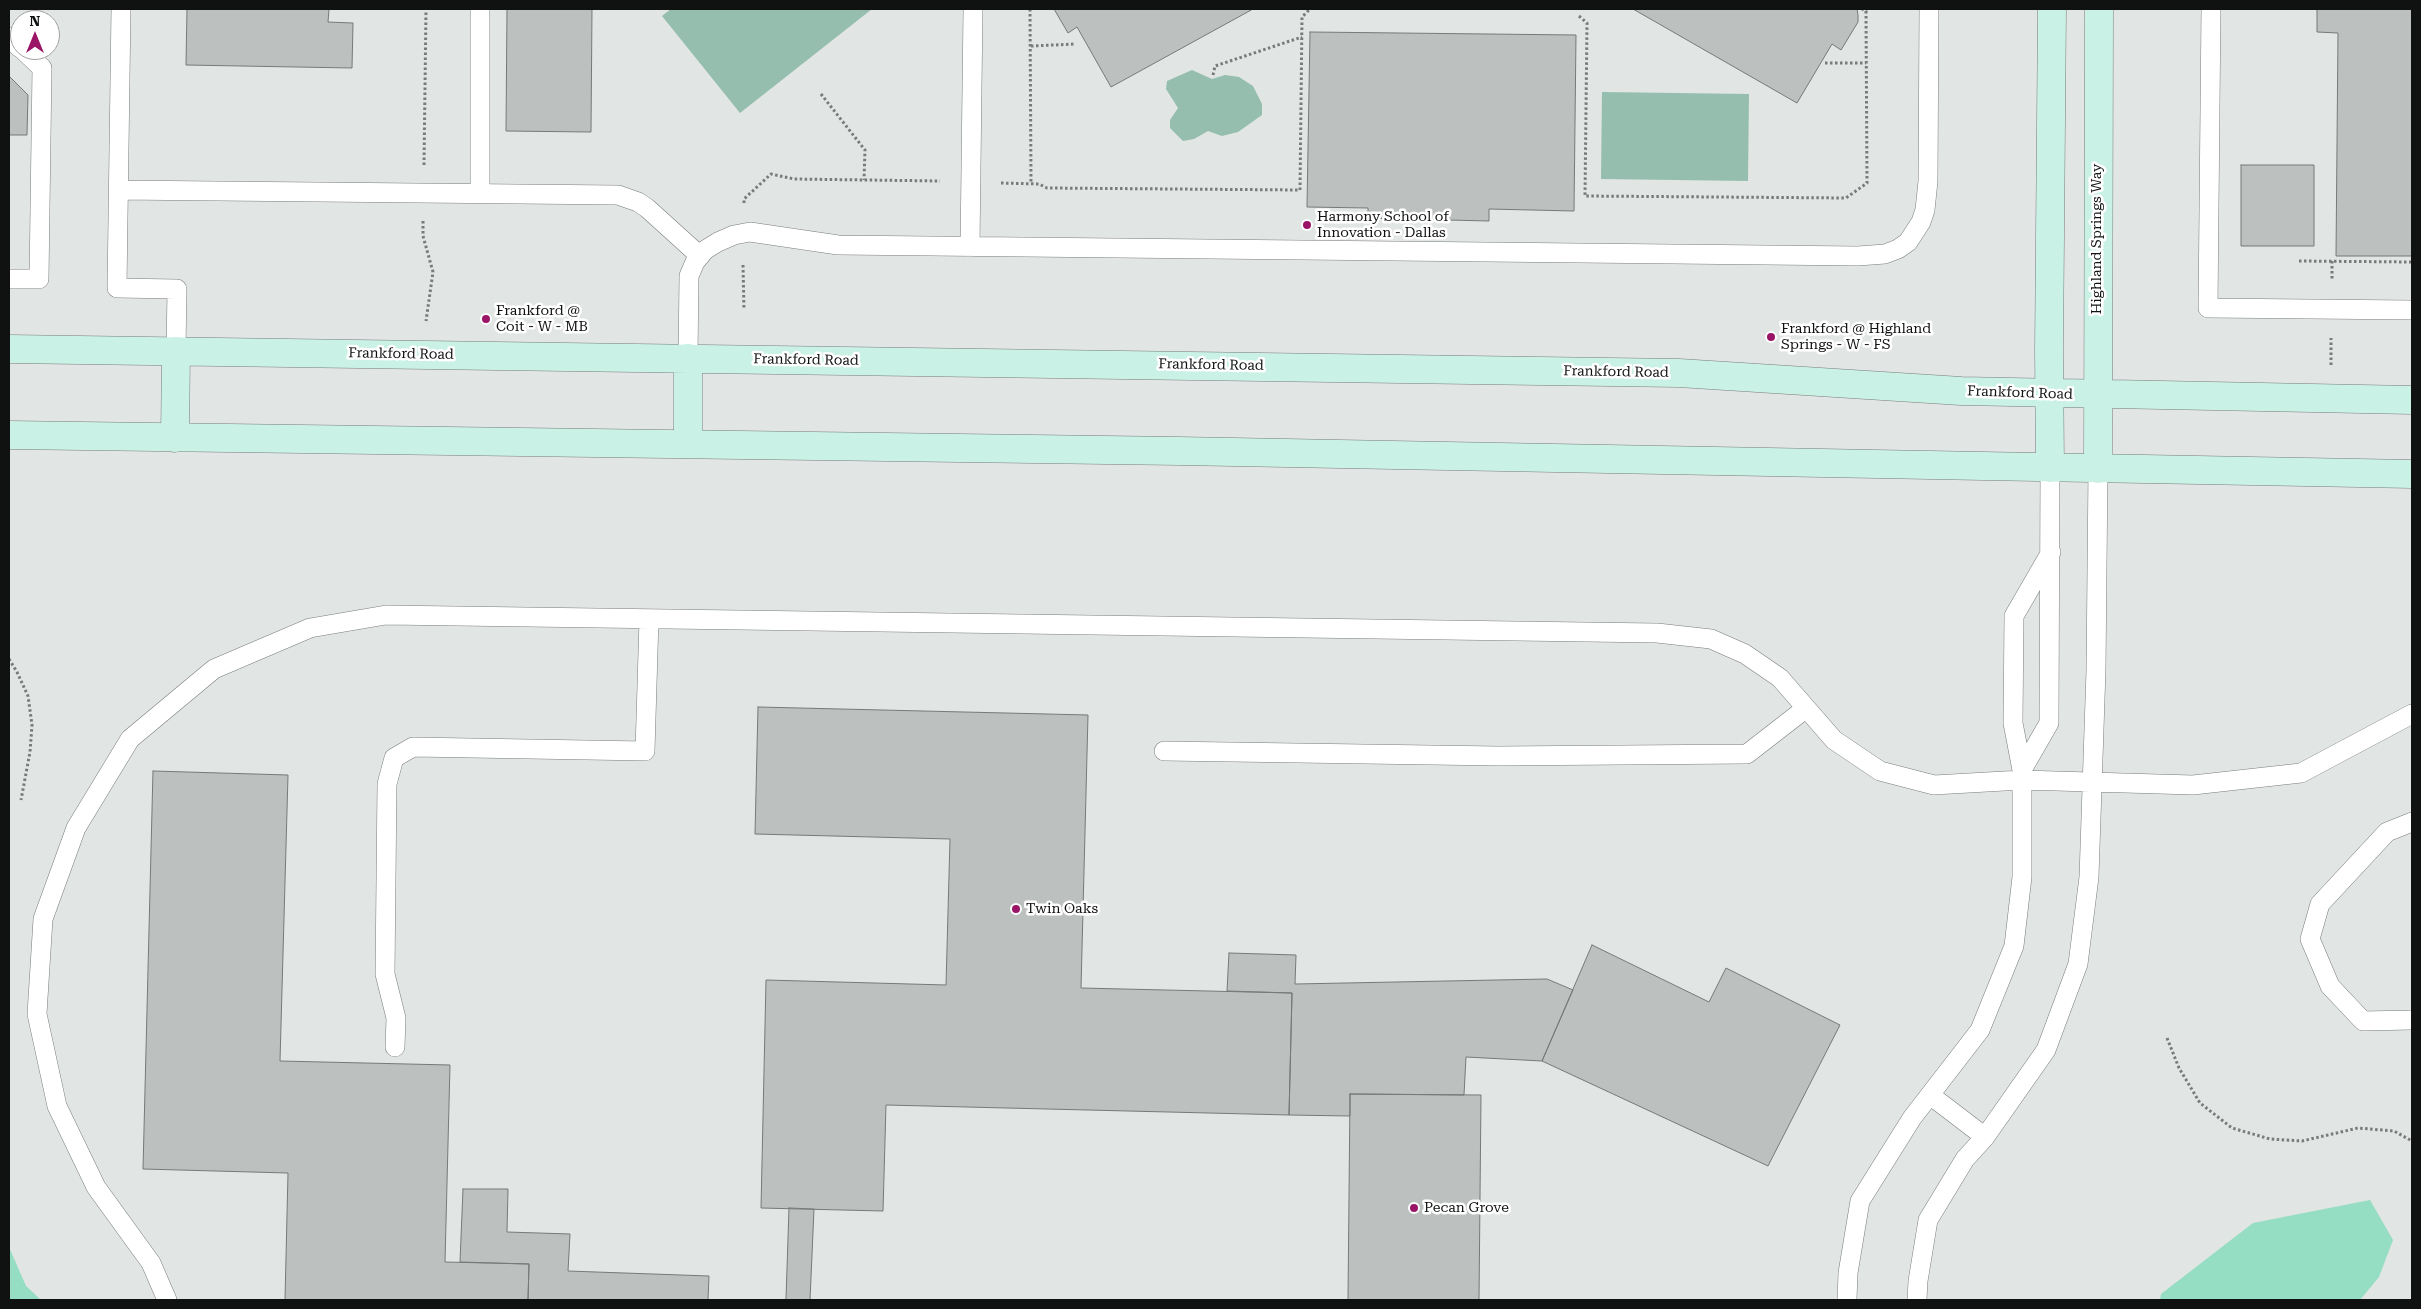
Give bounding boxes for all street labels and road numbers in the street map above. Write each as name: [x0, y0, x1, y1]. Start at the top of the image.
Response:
street label: Highland Springs Way: [2089, 164, 2105, 314]
street label: Frankford Road: [348, 345, 454, 363]
street label: Frankford Road: [753, 351, 859, 369]
street label: Frankford Road: [1158, 356, 1264, 374]
street label: Frankford Road: [1563, 363, 1669, 381]
street label: Frankford Road: [1967, 383, 2073, 403]

